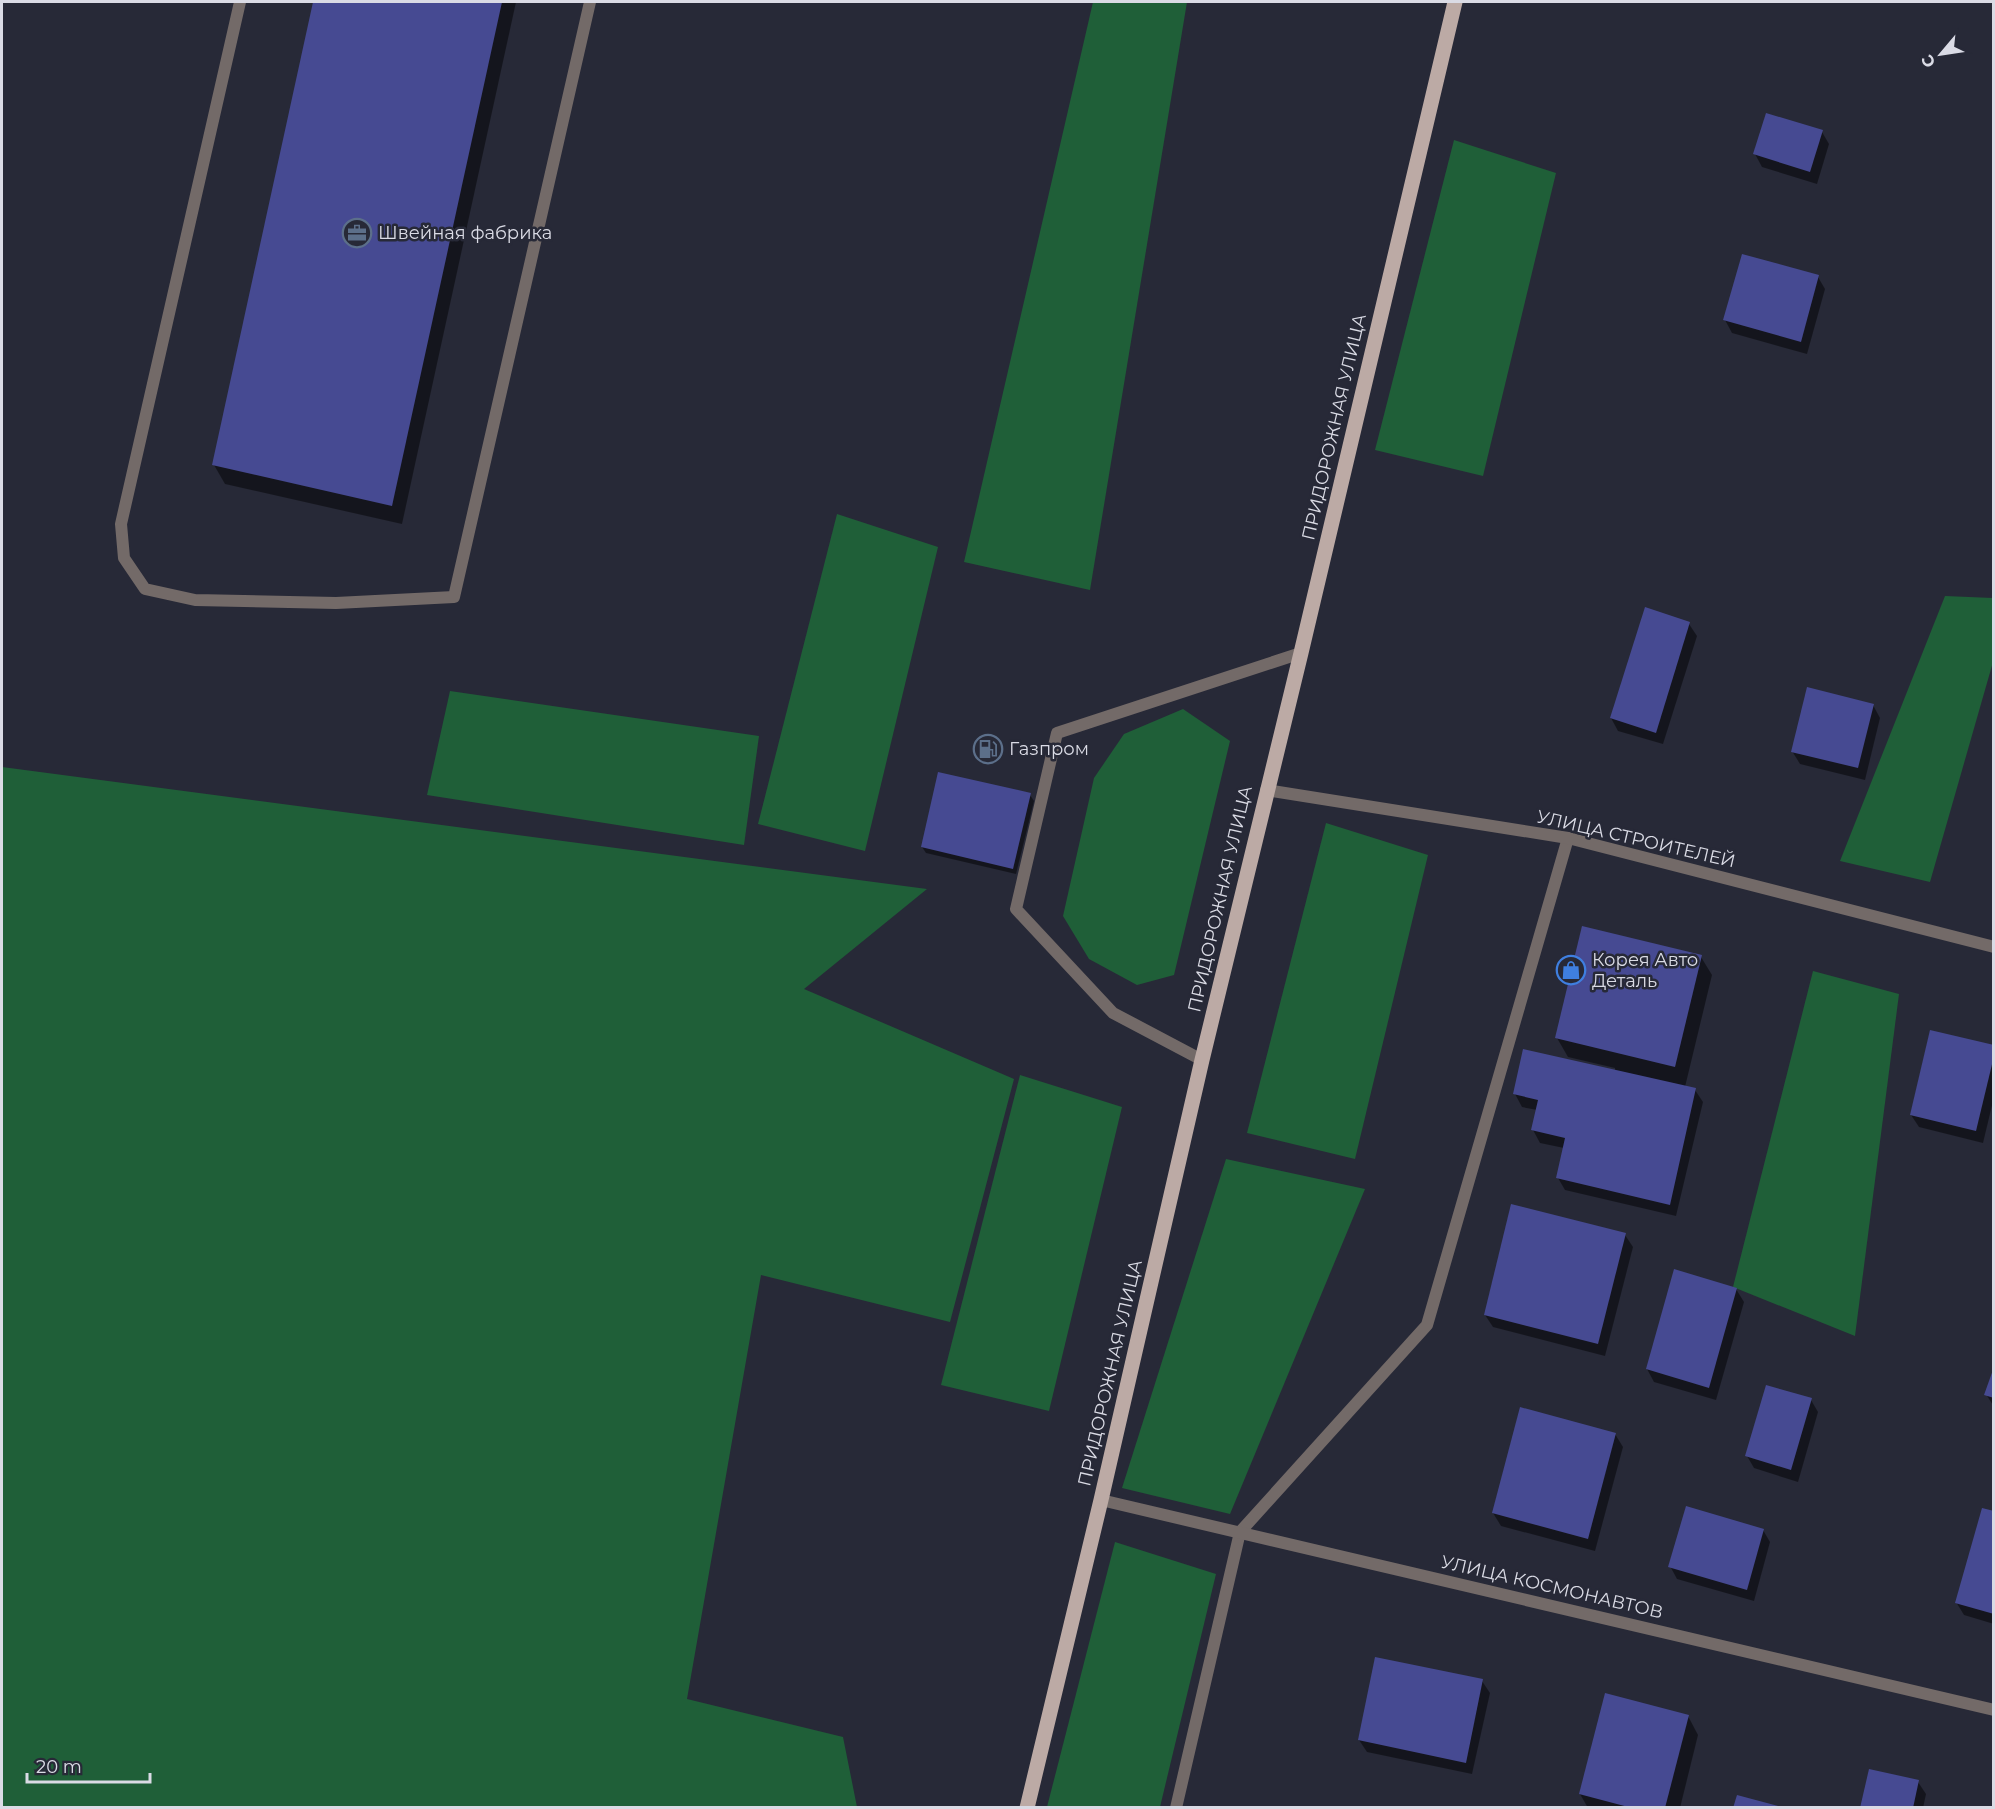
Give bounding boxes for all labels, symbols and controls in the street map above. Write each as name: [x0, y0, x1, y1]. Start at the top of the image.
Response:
north arrow: [1911, 24, 1971, 84]
text: С: [1917, 51, 1939, 71]
office icon: Швейная фабрика: [341, 217, 373, 249]
place label: Швейная фабрика: [378, 222, 552, 244]
street label: ПРИДОРОЖНАЯ УЛИЦА: [1297, 311, 1371, 542]
fuel station icon: Газпром: [972, 733, 1004, 765]
place label: Газпром: [1009, 738, 1089, 760]
street label: ПРИДОРОЖНАЯ УЛИЦА: [1183, 783, 1257, 1014]
street label: УЛИЦА СТРОИТЕЛЕЙ: [1535, 805, 1737, 873]
place label: Корея Авто Деталь: [1592, 949, 1698, 992]
shop icon: Корея Авто Деталь: [1555, 954, 1587, 986]
street label: ПРИДОРОЖНАЯ УЛИЦА: [1073, 1257, 1147, 1488]
street label: УЛИЦА КОСМОНАВТОВ: [1439, 1551, 1665, 1623]
scale bar: [27, 1746, 150, 1784]
text: 20 m: [36, 1756, 82, 1778]

